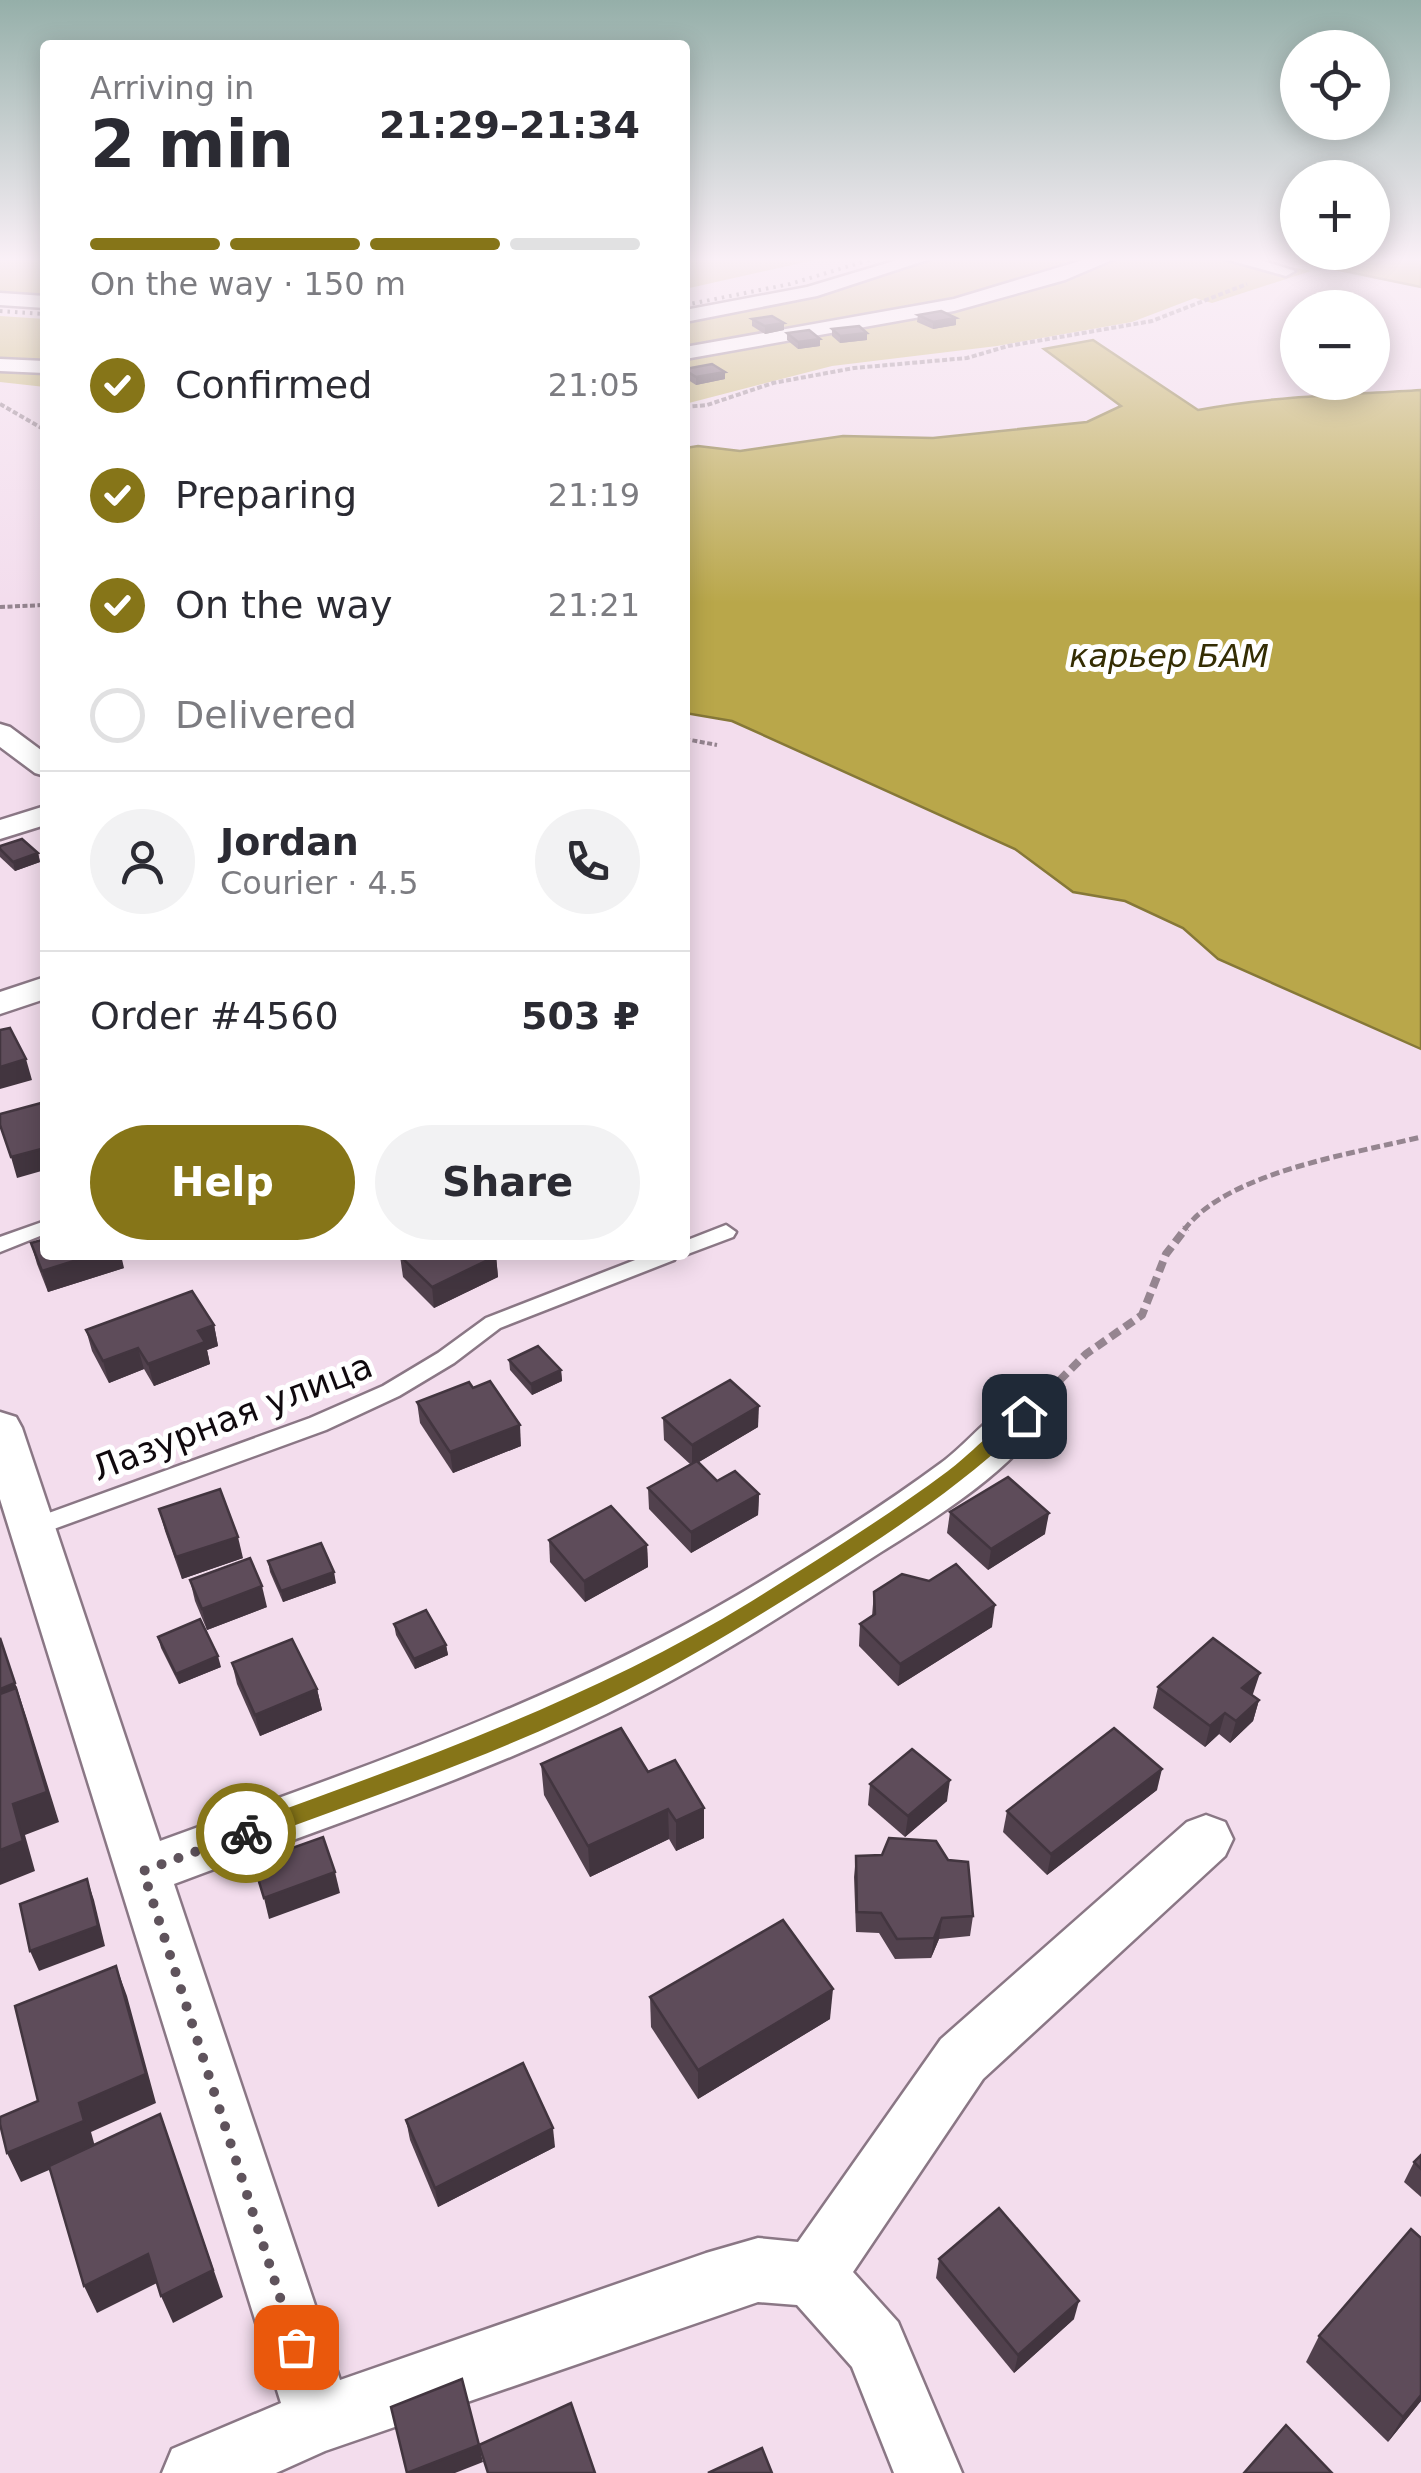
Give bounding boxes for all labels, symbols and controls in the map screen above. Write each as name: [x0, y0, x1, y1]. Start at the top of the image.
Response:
map controls: [1280, 30, 1390, 400]
button: locate: [1280, 30, 1390, 140]
text: Arriving in: [90, 69, 254, 107]
text: 21:29–21:34: [379, 103, 640, 147]
text: 2 min: [90, 107, 294, 182]
button: +: [1280, 160, 1390, 270]
text: On the way · 150 m: [90, 265, 406, 303]
button: −: [1280, 290, 1390, 400]
icon: check: [90, 358, 145, 413]
text: Confirmed: [175, 363, 372, 407]
text: 21:05: [548, 366, 640, 404]
icon: check: [90, 468, 145, 523]
text: Preparing: [175, 473, 357, 517]
text: 21:19: [548, 476, 640, 514]
icon: check: [90, 578, 145, 633]
text: On the way: [175, 583, 392, 627]
text: 21:21: [548, 586, 640, 624]
water label: карьер БАМ: [1069, 637, 1269, 675]
text: Delivered: [175, 693, 357, 737]
button: person: [90, 809, 195, 914]
button: phone: [535, 809, 640, 914]
text: Jordan: [220, 820, 359, 864]
text: Courier · 4.5: [220, 864, 419, 902]
text: Order #4560: [90, 994, 339, 1038]
text: 503 ₽: [521, 994, 640, 1038]
button: Help: [90, 1125, 355, 1240]
button: Share: [375, 1125, 640, 1240]
street label: Лазурная улица: [86, 1345, 378, 1489]
pin: [982, 1374, 1067, 1459]
icon: home: [997, 1389, 1052, 1444]
courier: [196, 1783, 296, 1883]
icon: bike: [219, 1806, 274, 1861]
pin: [254, 2305, 339, 2390]
icon: bag: [269, 2320, 324, 2375]

